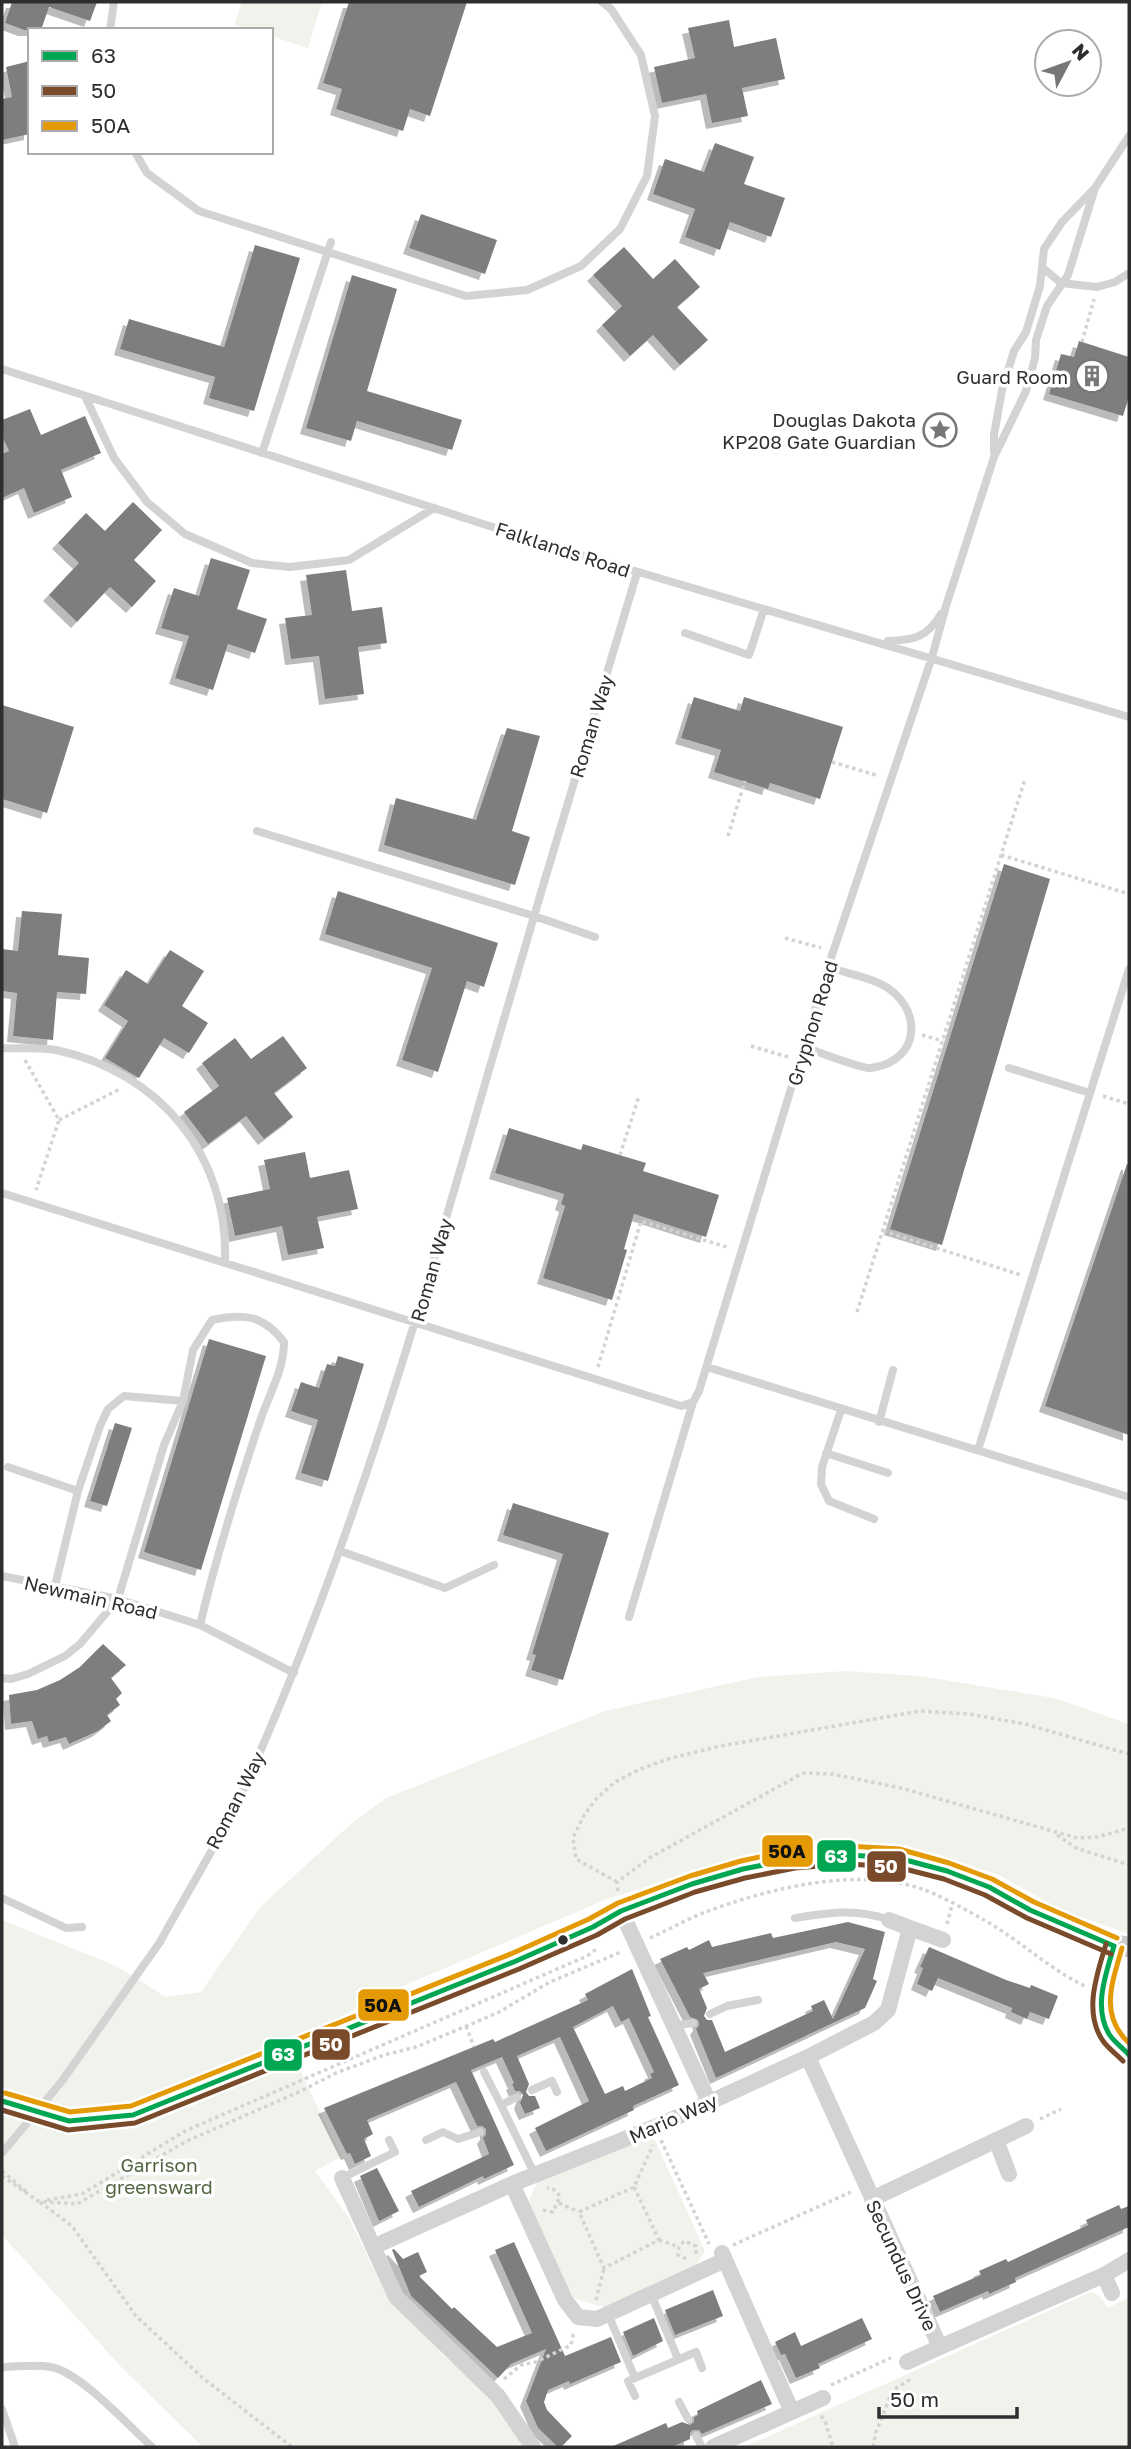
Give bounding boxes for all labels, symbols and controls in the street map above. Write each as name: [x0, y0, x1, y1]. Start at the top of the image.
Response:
legend: [28, 28, 273, 154]
north arrow: [1033, 28, 1103, 98]
text: N: [1068, 39, 1095, 65]
text: 63: [91, 42, 116, 68]
text: 50: [91, 77, 116, 103]
text: 50A: [91, 112, 130, 138]
building icon: Guard Room: [1073, 357, 1111, 395]
place label: Guard Room: [956, 365, 1068, 388]
place label: Douglas Dakota KP208 Gate Guardian: [722, 408, 916, 453]
place icon: Douglas Dakota KP208 Gate Guardian: [921, 411, 959, 449]
street label: Falklands Road: [493, 516, 633, 582]
street label: Roman Way: [564, 671, 618, 780]
street label: Gryphon Road: [782, 958, 842, 1088]
street label: Roman Way: [405, 1215, 457, 1324]
street label: Newmain Road: [22, 1570, 160, 1624]
street label: Roman Way: [201, 1747, 270, 1853]
line badge: 50A: [761, 1834, 814, 1868]
text: 50A: [768, 1839, 806, 1862]
line badge: 63: [816, 1839, 857, 1873]
text: 63: [824, 1844, 848, 1867]
line badge: 50: [866, 1850, 907, 1883]
text: 50: [874, 1854, 898, 1877]
unlabelled marker: [556, 1933, 570, 1947]
line badge: 50A: [357, 1988, 410, 2022]
text: 50A: [364, 1993, 402, 2016]
line badge: 50: [311, 2028, 351, 2061]
text: 50: [319, 2032, 343, 2055]
line badge: 63: [263, 2038, 303, 2072]
text: 63: [271, 2042, 295, 2065]
street label: Mario Way: [625, 2088, 721, 2148]
park label: Garrison greensward: [105, 2153, 213, 2198]
street label: Secundus Drive: [862, 2196, 942, 2334]
scale bar: [879, 2376, 1017, 2420]
text: 50 m: [890, 2386, 939, 2412]

